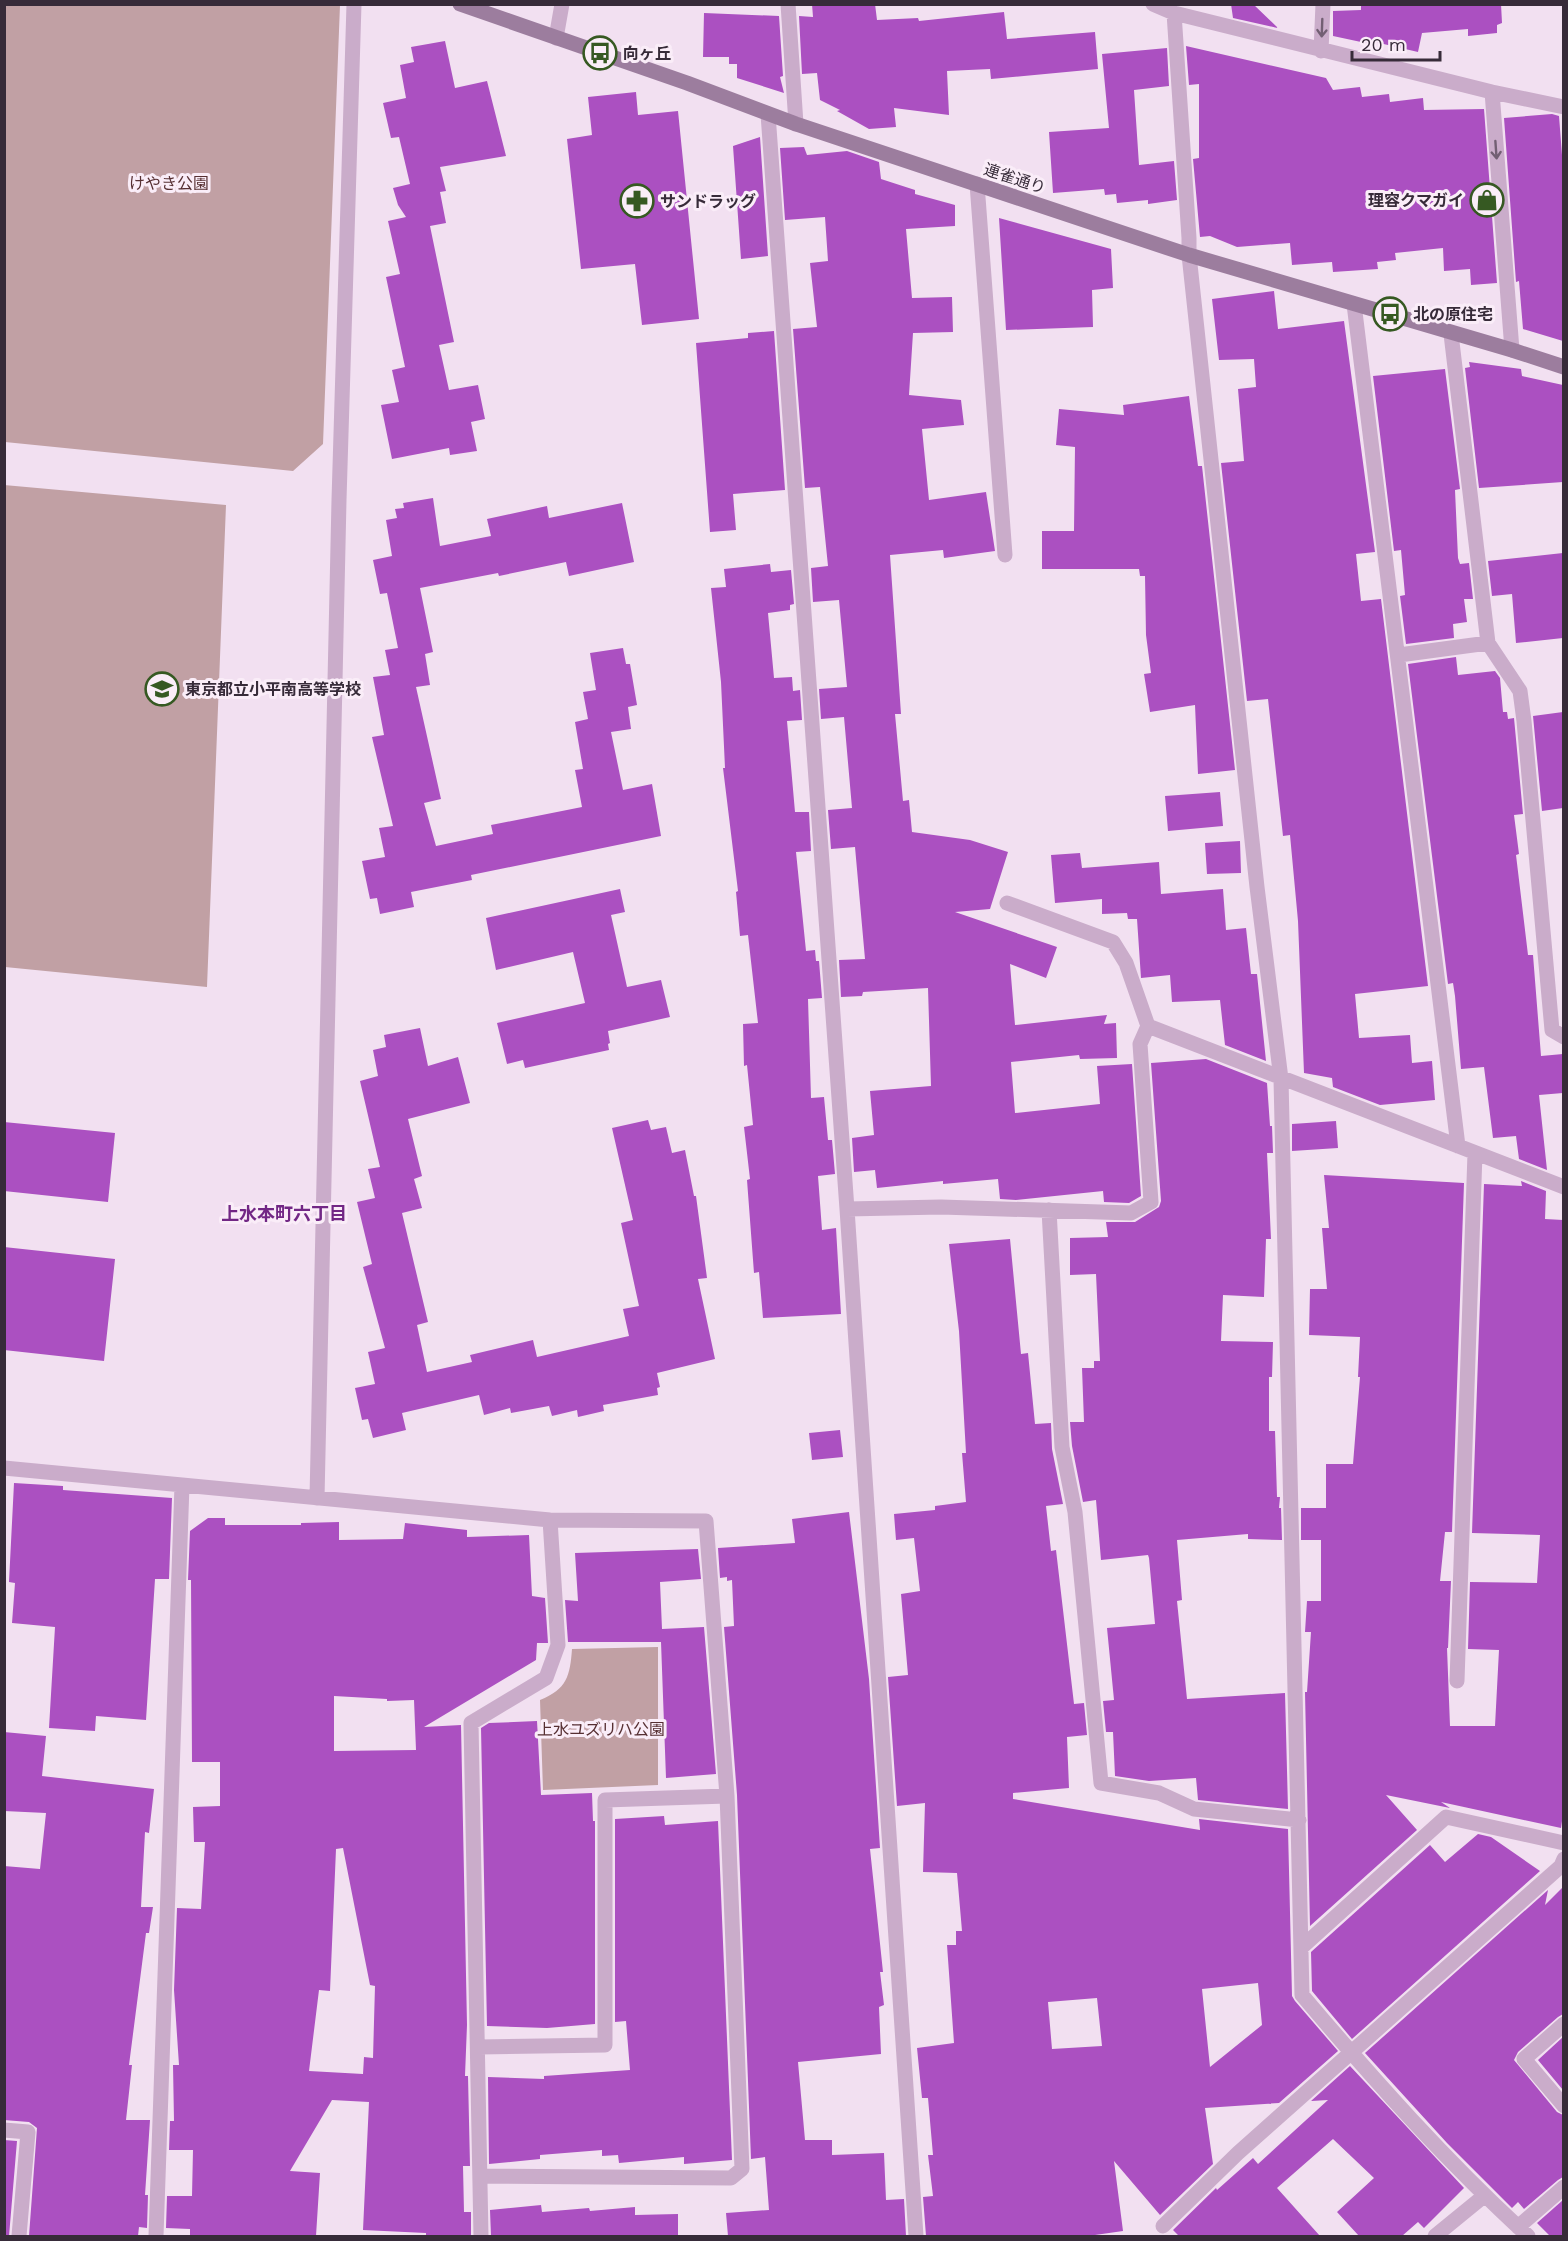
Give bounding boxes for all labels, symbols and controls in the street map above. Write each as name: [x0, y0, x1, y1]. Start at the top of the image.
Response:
one-way arrow: [1316, 17, 1328, 37]
scale bar: [1352, 24, 1440, 62]
text: 20 m: [1361, 34, 1406, 55]
bus stop icon: 向ヶ丘: [582, 35, 618, 71]
place label: 向ヶ丘: [623, 44, 671, 63]
one-way arrow: [1491, 140, 1502, 160]
street label: 連雀通り: [981, 160, 1048, 197]
park label: けやき公園: [129, 174, 209, 193]
shop icon: 理容クマガイ: [1469, 182, 1505, 218]
pharmacy icon: サンドラッグ: [619, 183, 655, 219]
place label: 理容クマガイ: [1368, 191, 1464, 210]
place label: サンドラッグ: [660, 192, 756, 211]
bus stop icon: 北の原住宅: [1372, 296, 1408, 332]
place label: 北の原住宅: [1413, 305, 1493, 324]
school or university icon: 東京都立小平南高等学校: [144, 671, 180, 707]
place label: 東京都立小平南高等学校: [185, 680, 361, 699]
district label: 上水本町六丁目: [221, 1203, 347, 1224]
park label: 上水ユズリハ公園: [537, 1720, 665, 1739]

